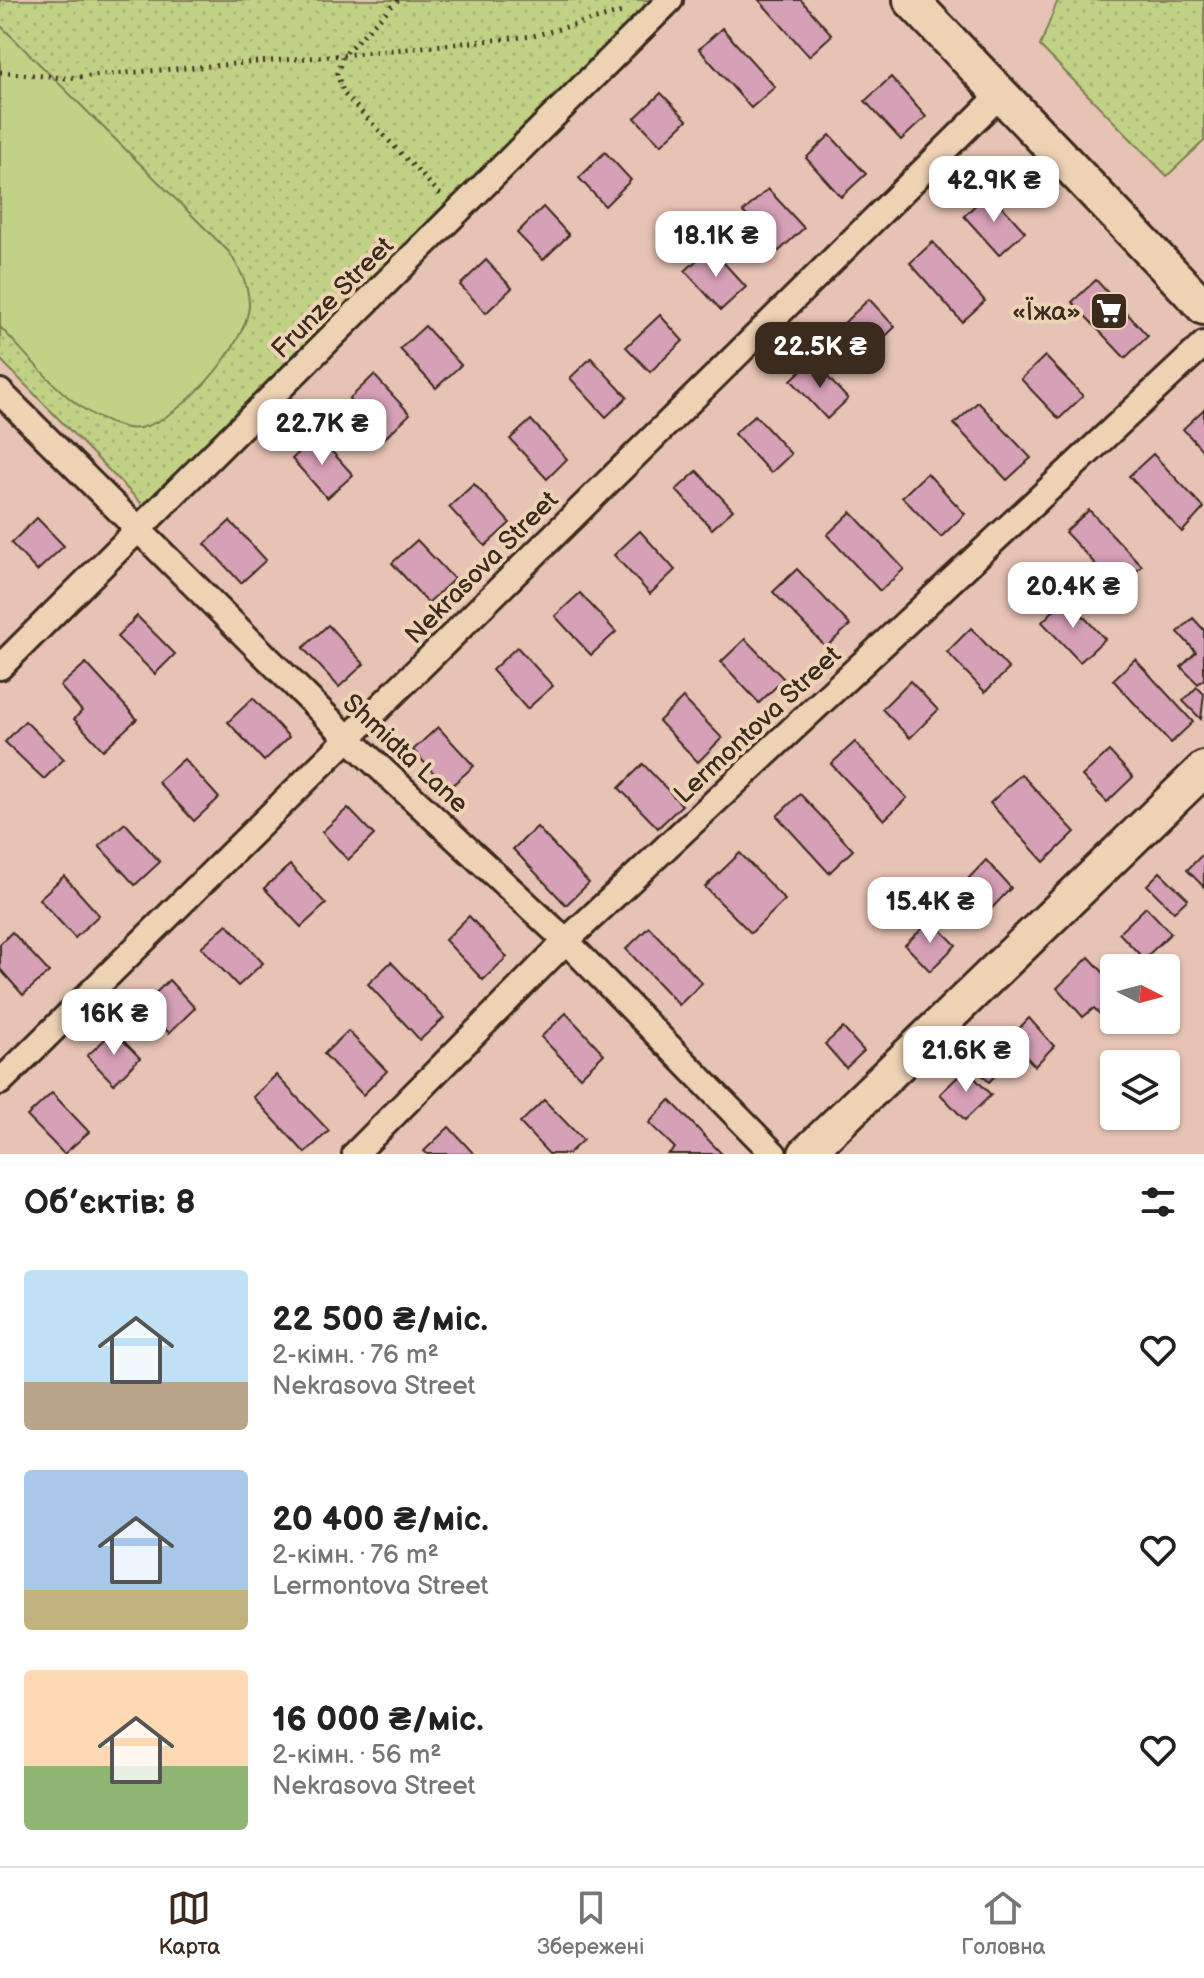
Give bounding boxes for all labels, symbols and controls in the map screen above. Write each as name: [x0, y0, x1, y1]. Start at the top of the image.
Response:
pin: 42.9K ₴: [920, 156, 1068, 224]
text: 42.9K ₴: [947, 166, 1041, 197]
pin: 18.1K ₴: [642, 211, 790, 279]
text: 18.1K ₴: [673, 221, 759, 252]
street label: Frunze Street: [266, 231, 400, 365]
supermarket icon: «Їжа»: [1088, 290, 1130, 332]
place label: «Їжа»: [1012, 296, 1081, 328]
pin: 22.5K ₴: [746, 322, 894, 390]
text: 22.5K ₴: [773, 332, 867, 363]
pin: 22.7K ₴: [248, 399, 396, 467]
text: 22.7K ₴: [275, 409, 369, 440]
street label: Nekrasova Street: [399, 485, 565, 651]
pin: 20.4K ₴: [999, 562, 1147, 630]
text: 20.4K ₴: [1026, 572, 1120, 603]
street label: Lermontova Street: [668, 640, 848, 810]
street label: Shmidta Lane: [336, 688, 474, 820]
pin: 15.4K ₴: [856, 877, 1004, 945]
text: 15.4K ₴: [885, 887, 975, 918]
north arrow: [1100, 954, 1180, 1034]
map controls: [1100, 954, 1180, 1130]
pin: 16K ₴: [58, 989, 170, 1057]
text: 16K ₴: [80, 999, 148, 1030]
pin: 21.6K ₴: [892, 1026, 1040, 1094]
text: 21.6K ₴: [921, 1036, 1011, 1067]
button: layers: [1100, 1050, 1180, 1130]
icon: filters: [1136, 1180, 1180, 1224]
text: Об’єктів: 8: [24, 1182, 196, 1223]
text: 22 500 ₴/міс.: [272, 1299, 488, 1340]
icon: home: [88, 1302, 184, 1398]
icon: heart: [1136, 1328, 1180, 1372]
text: 2-кімн. · 76 m²: [272, 1340, 439, 1371]
text: Nekrasova Street: [272, 1371, 476, 1402]
text: 20 400 ₴/міс.: [272, 1499, 489, 1540]
icon: home: [88, 1502, 184, 1598]
icon: heart: [1136, 1528, 1180, 1572]
text: 2-кімн. · 76 m²: [272, 1540, 439, 1571]
text: Lermontova Street: [272, 1571, 489, 1602]
text: 16 000 ₴/міс.: [272, 1699, 484, 1740]
icon: home: [88, 1702, 184, 1798]
icon: heart: [1136, 1728, 1180, 1772]
text: 2-кімн. · 56 m²: [272, 1740, 442, 1771]
text: Nekrasova Street: [272, 1771, 476, 1802]
tab: Карта: [158, 1886, 220, 1961]
tab: Збережені: [537, 1886, 644, 1961]
tab: Головна: [961, 1886, 1046, 1961]

